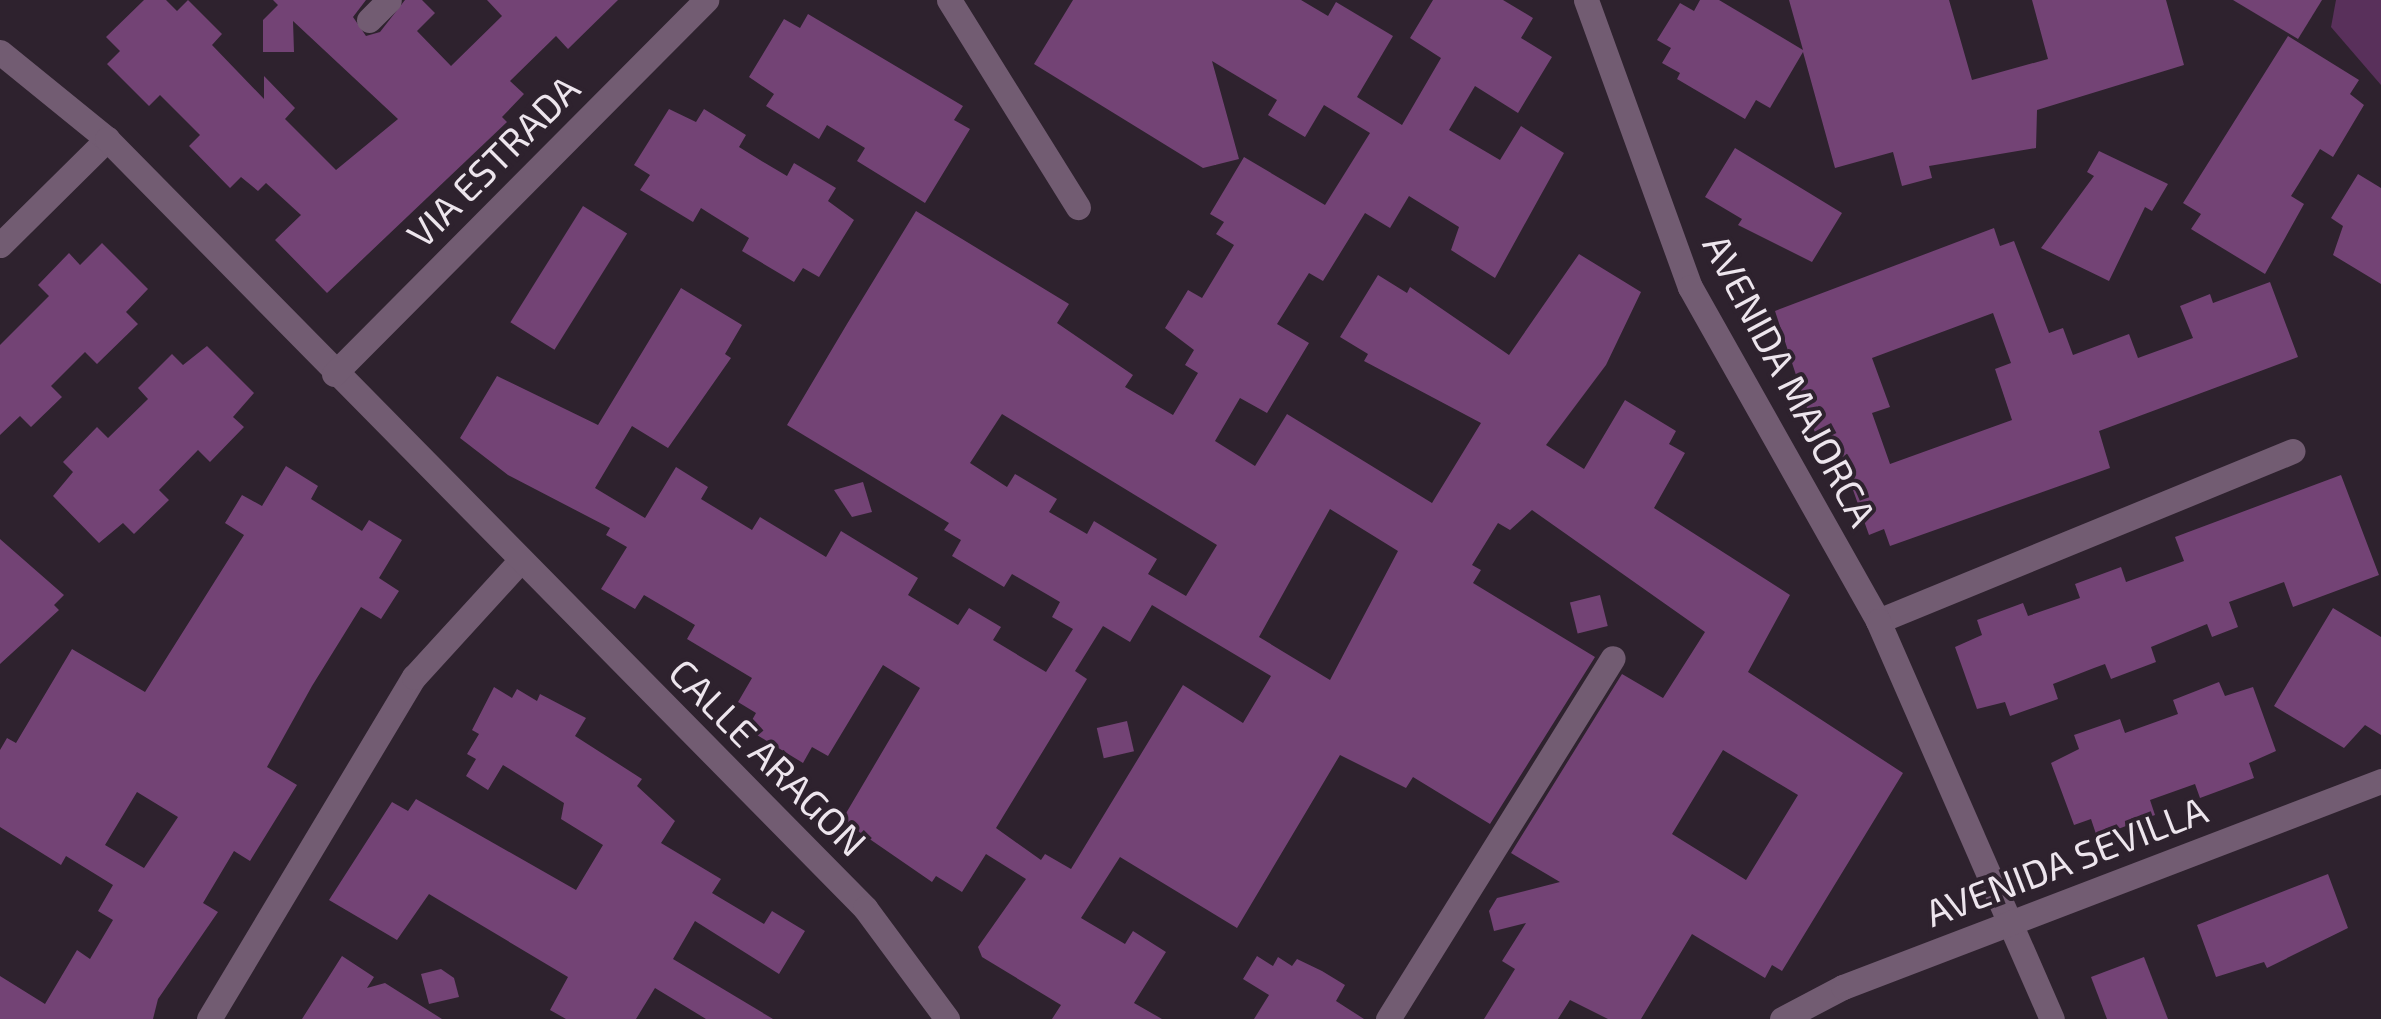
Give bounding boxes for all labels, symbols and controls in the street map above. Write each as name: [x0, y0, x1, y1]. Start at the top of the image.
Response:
street label: VIA ESTRADA: [397, 65, 589, 257]
street label: AVENIDA MAJORCA: [1694, 226, 1886, 534]
street label: CALLE ARAGON: [660, 649, 876, 865]
street label: AVENIDA SEVILLA: [1918, 786, 2214, 936]

